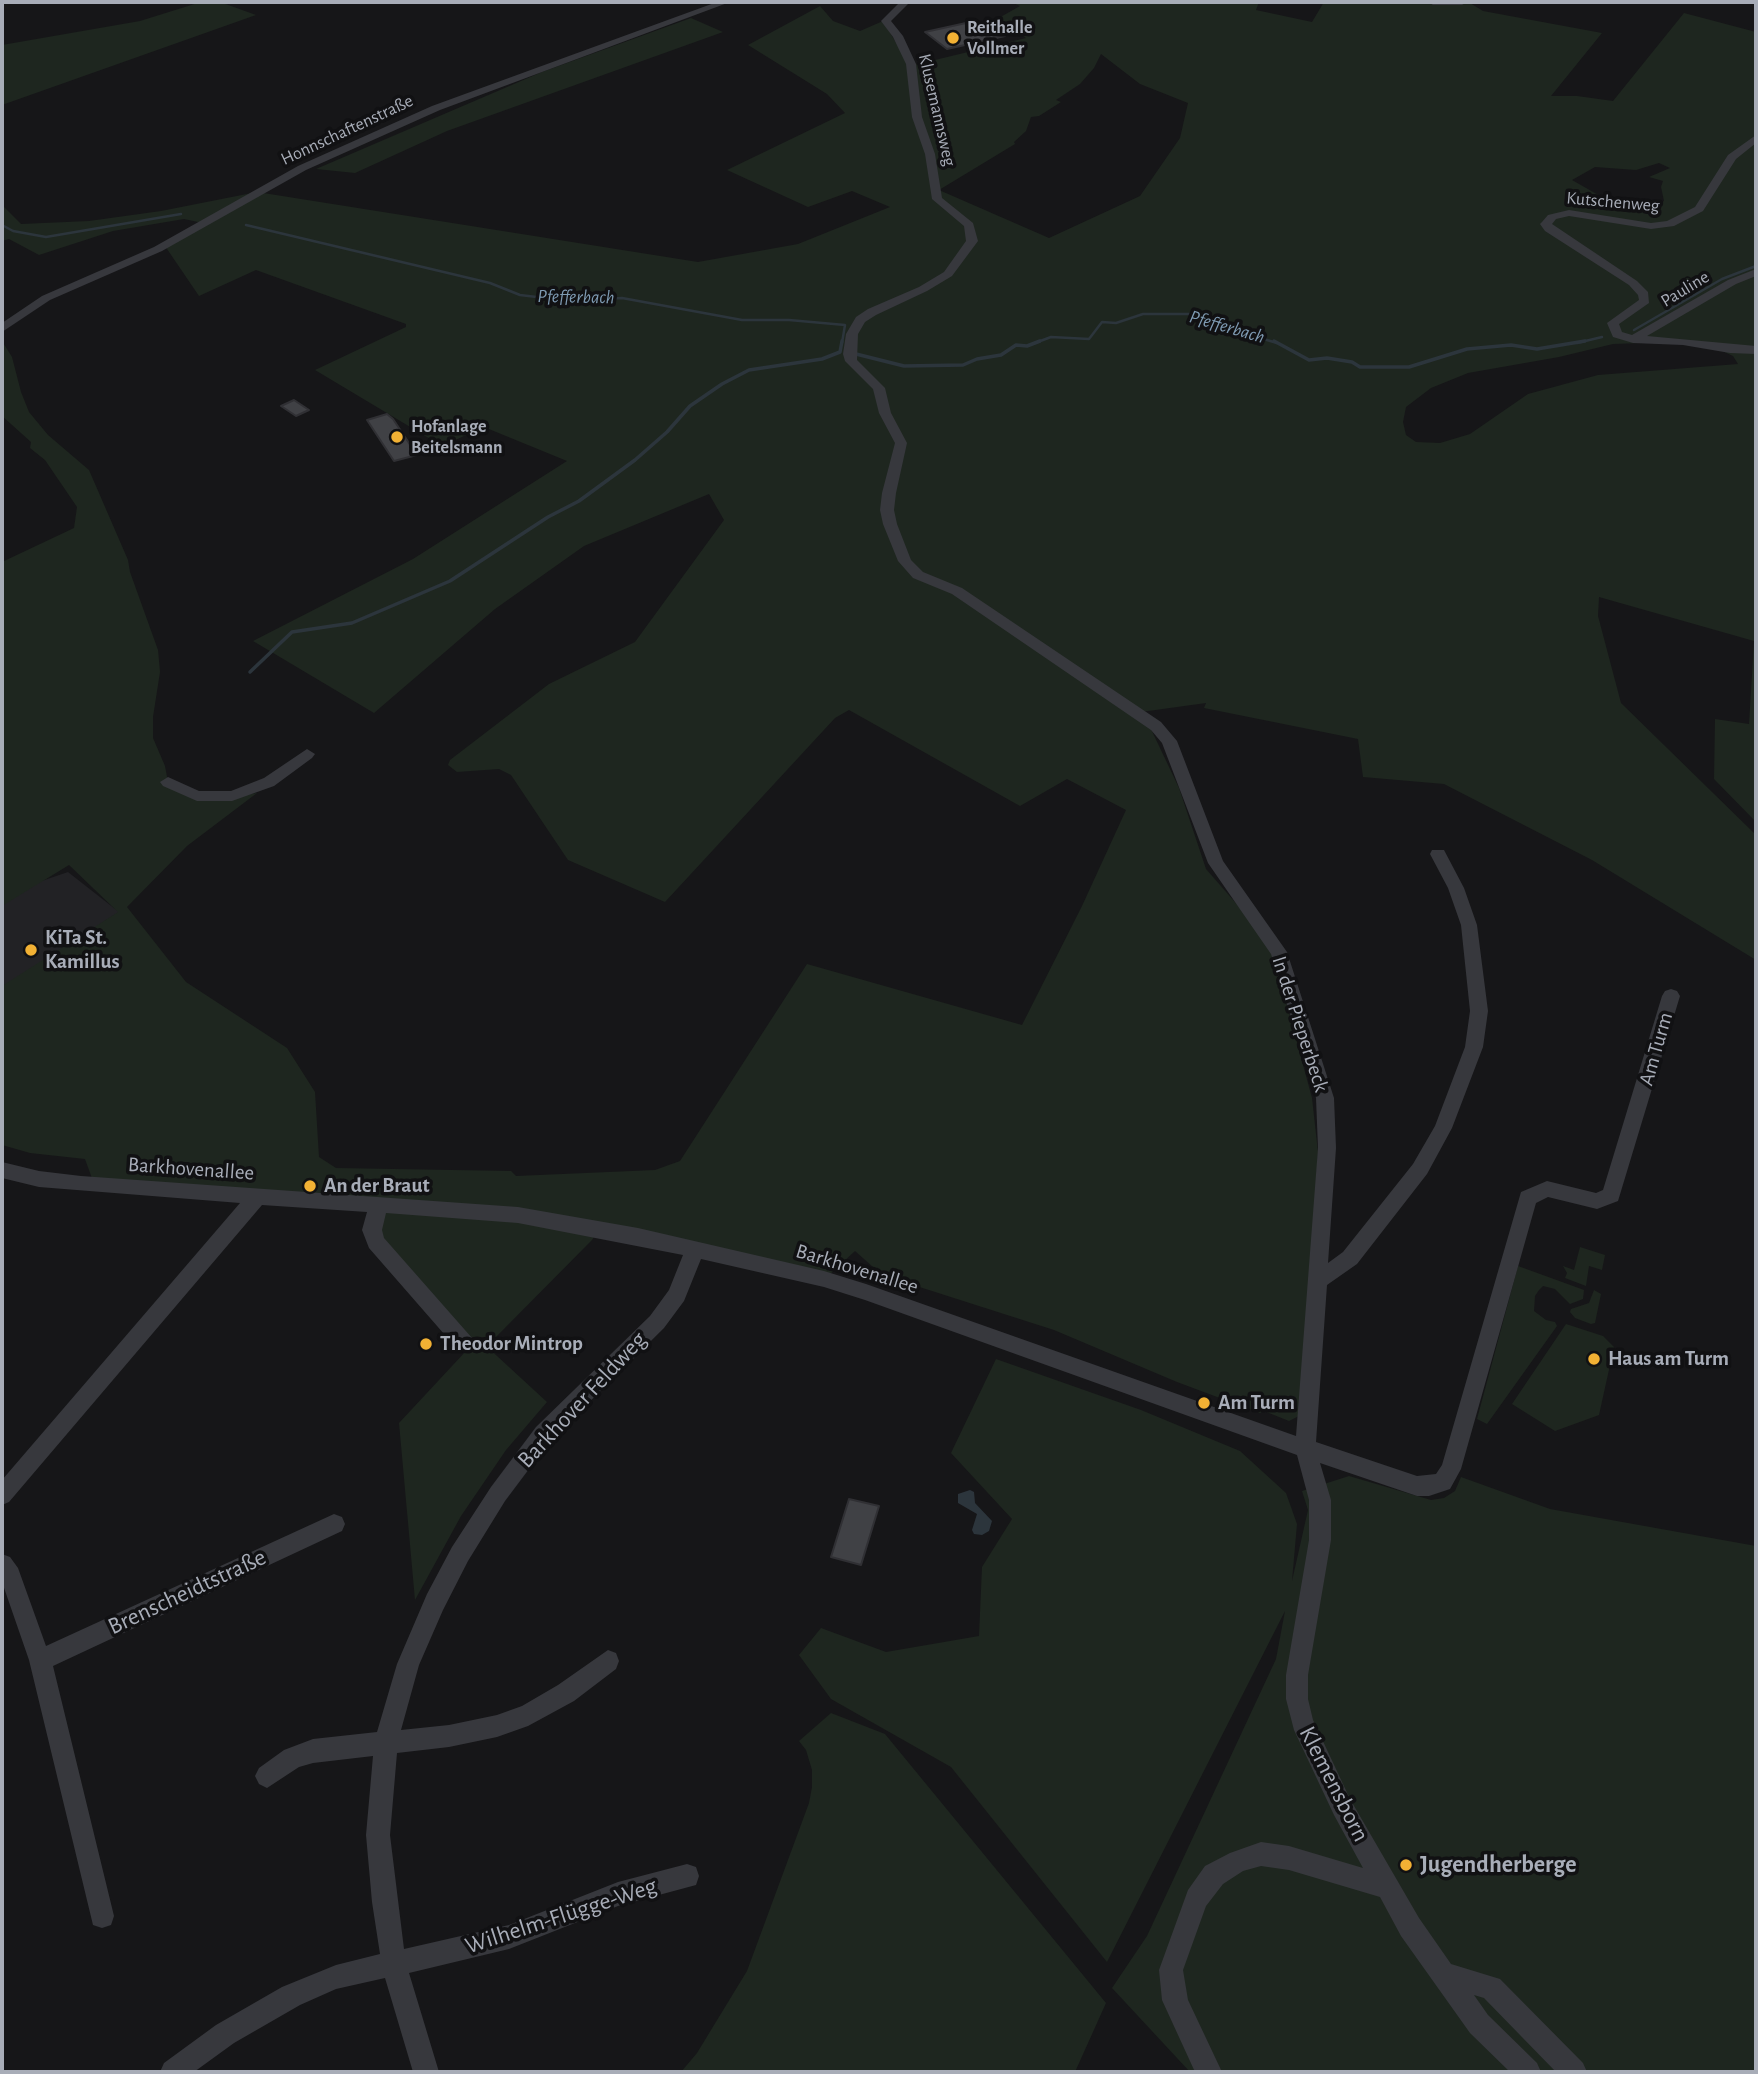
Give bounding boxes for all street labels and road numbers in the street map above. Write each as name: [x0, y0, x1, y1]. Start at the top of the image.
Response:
street label: Klusemannsweg: [914, 52, 960, 168]
street label: Honnschaftenstraße: [277, 90, 417, 170]
street label: Kutschenweg: [1566, 187, 1660, 217]
street label: Pauline: [1657, 266, 1713, 312]
street label: In der Pieperbeck: [1266, 953, 1334, 1095]
street label: Am Turm: [1634, 1009, 1678, 1089]
street label: Barkhovenallee: [127, 1152, 255, 1186]
street label: Barkhovenallee: [793, 1238, 921, 1300]
street label: Barkhover Feldweg: [511, 1326, 653, 1474]
street label: Brenscheidtstraße: [103, 1543, 271, 1641]
street label: Klemensborn: [1293, 1721, 1375, 1847]
street label: Wilhelm-Flügge-Weg: [462, 1871, 660, 1961]

